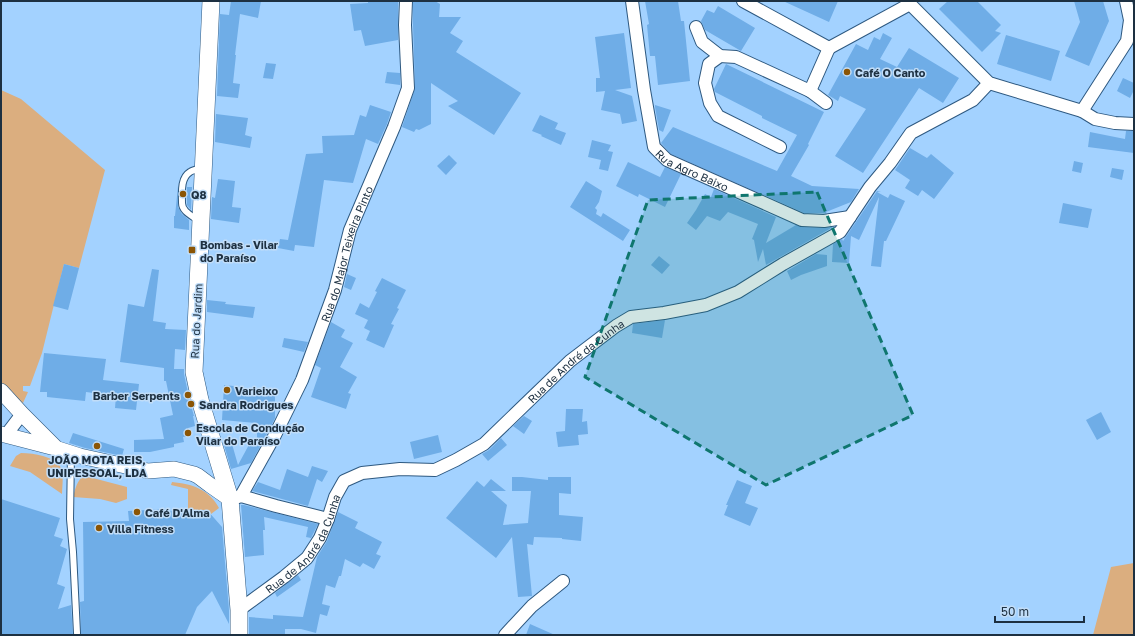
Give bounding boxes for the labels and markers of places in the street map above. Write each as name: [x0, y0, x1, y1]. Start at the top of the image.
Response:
place label: Café O Canto: [855, 66, 926, 79]
marker: Café O Canto: [842, 67, 852, 77]
place label: Q8: [191, 188, 207, 201]
marker: Q8: [178, 189, 188, 199]
place label: Bombas - Vilar do Paraíso: [200, 238, 279, 264]
marker: Bombas - Vilar do Paraíso: [187, 245, 197, 255]
place label: Varieixo: [235, 384, 278, 397]
marker: Varieixo: [222, 385, 232, 395]
place label: Barber Serpents: [93, 389, 180, 402]
marker: Barber Serpents: [183, 390, 193, 400]
place label: Sandra Rodrigues: [199, 398, 294, 411]
marker: Sandra Rodrigues: [186, 399, 196, 409]
place label: Escola de Condução Vilar do Paraíso: [196, 421, 305, 447]
marker: Escola de Condução Vilar do Paraíso: [183, 428, 193, 438]
marker: JOÃO MOTA REIS, UNIPESSOAL, LDA: [92, 441, 102, 451]
place label: JOÃO MOTA REIS, UNIPESSOAL, LDA: [47, 453, 147, 479]
place label: Café D'Alma: [145, 506, 210, 519]
marker: Café D'Alma: [132, 507, 142, 517]
place label: Villa Fitness: [107, 522, 174, 535]
marker: Villa Fitness: [94, 523, 104, 533]

